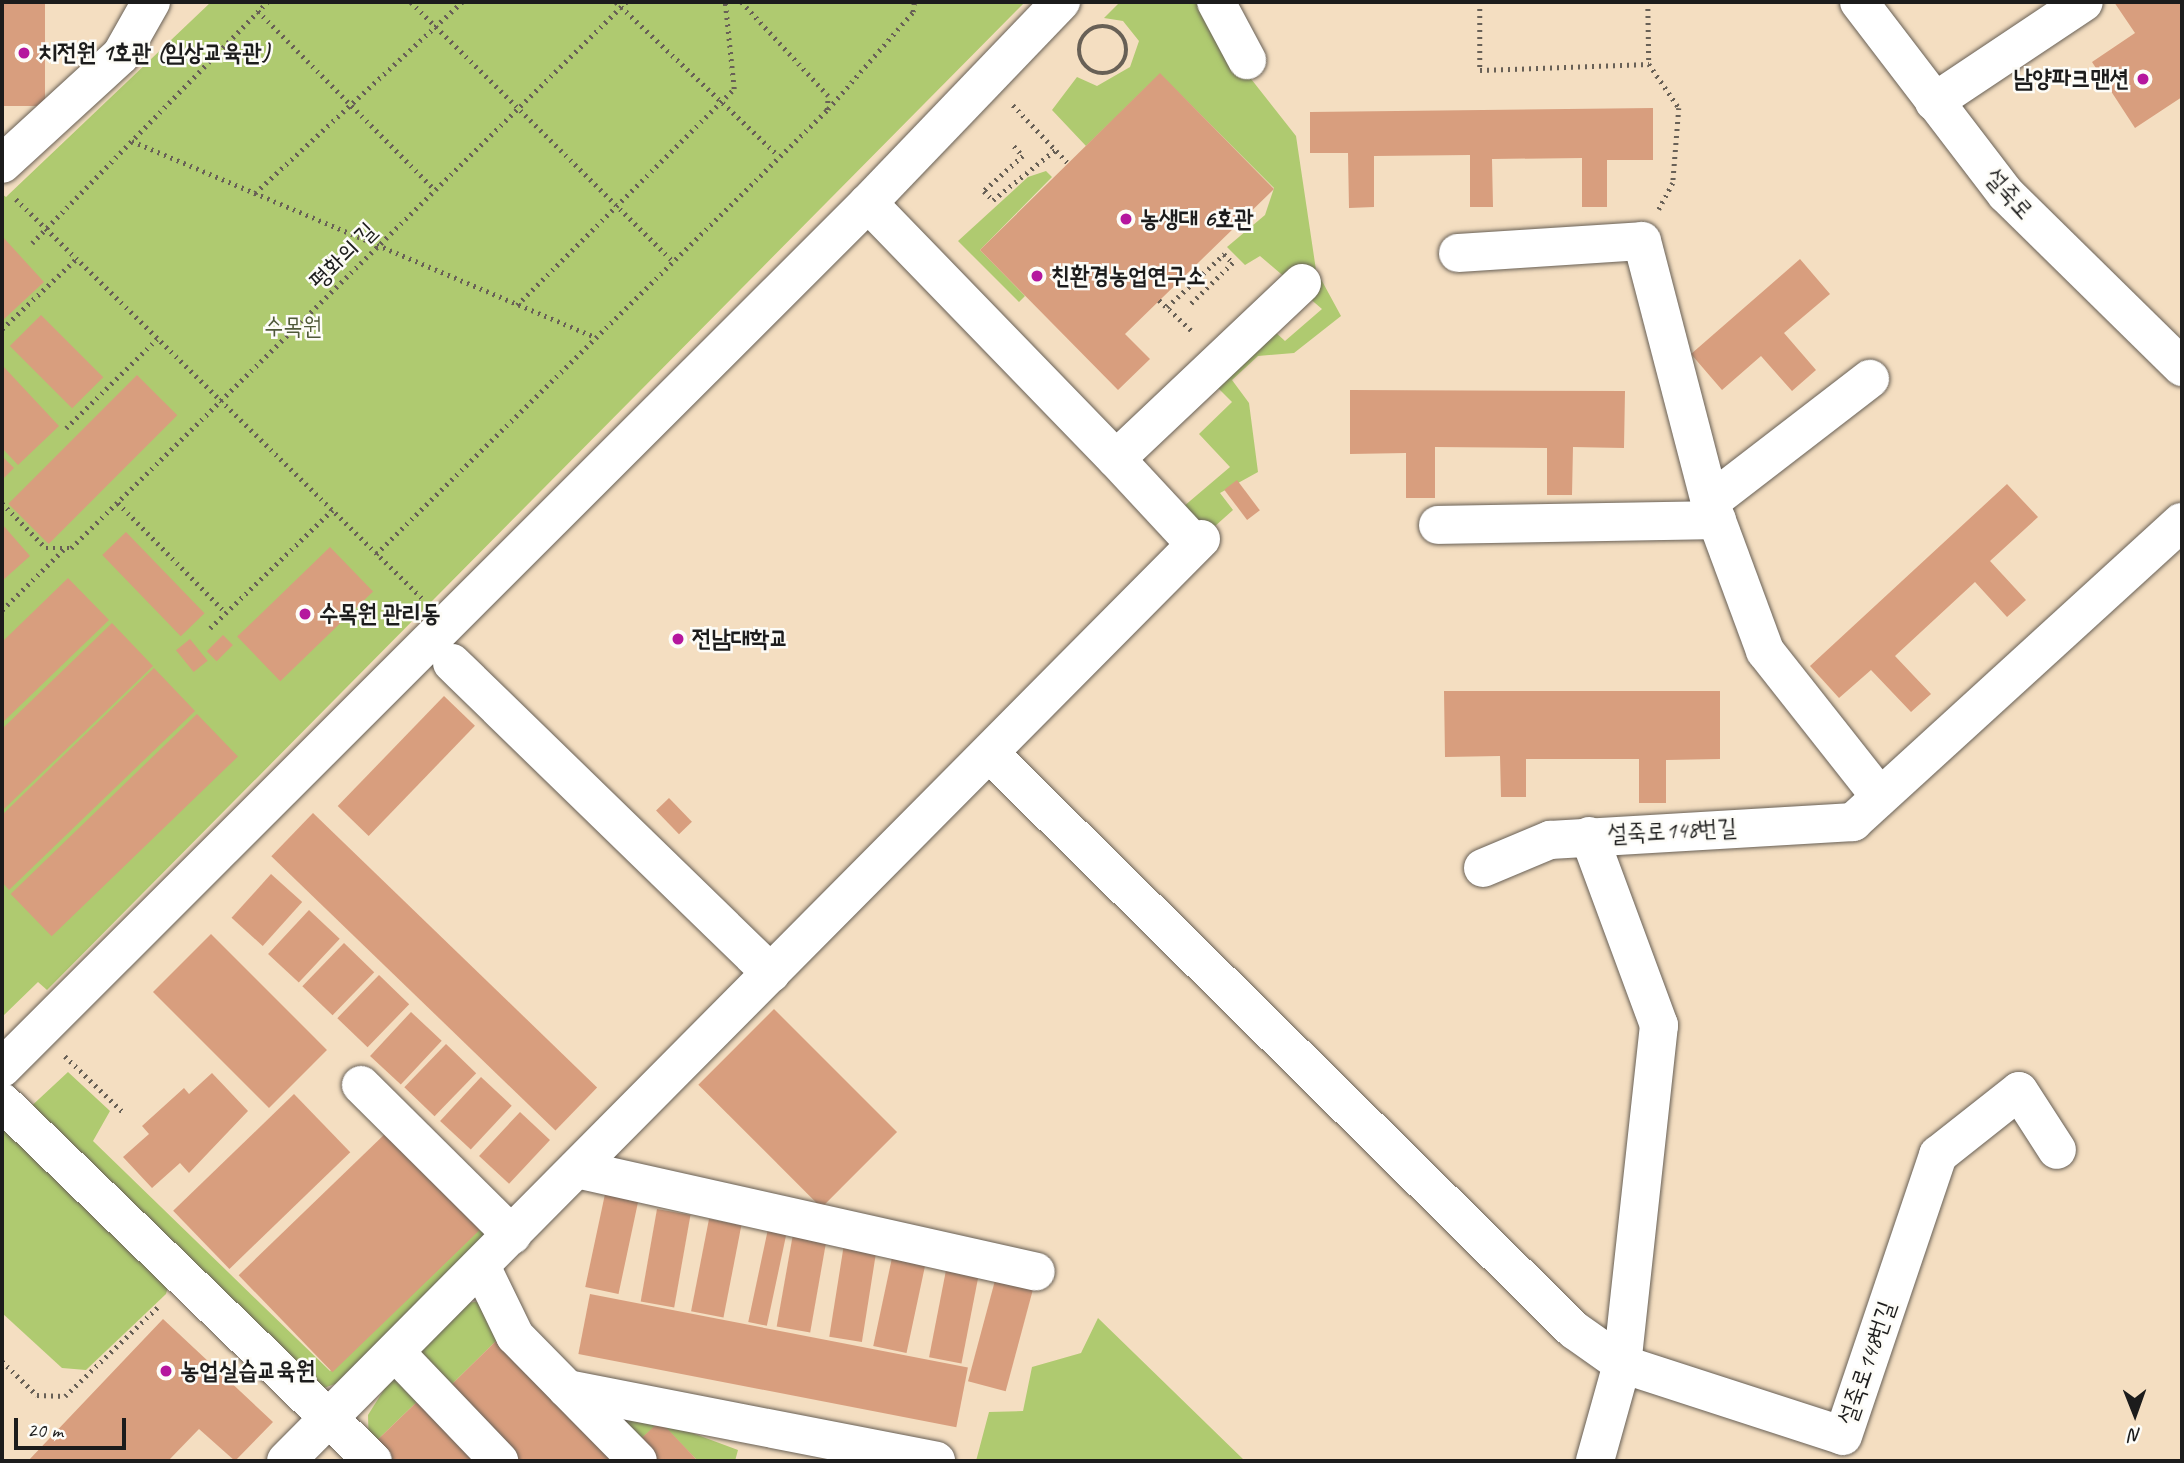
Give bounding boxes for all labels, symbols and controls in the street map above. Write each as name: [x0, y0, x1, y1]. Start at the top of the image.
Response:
place label: 치전원 1호관 (임상교육관): [38, 39, 269, 67]
marker: 치전원 1호관 (임상교육관): [16, 45, 32, 61]
place label: 남양파크맨션: [2013, 65, 2129, 93]
marker: 남양파크맨션: [2135, 71, 2151, 87]
street label: 설죽로: [1979, 163, 2039, 225]
place label: 농생대 6호관: [1140, 205, 1254, 233]
marker: 농생대 6호관: [1118, 211, 1134, 227]
street label: 평화의 길: [303, 216, 383, 296]
place label: 친환경농업연구소: [1051, 262, 1206, 290]
marker: 친환경농업연구소: [1029, 268, 1045, 284]
park label: 수목원: [264, 313, 322, 341]
place label: 수목원 관리동: [319, 600, 441, 628]
marker: 수목원 관리동: [297, 606, 313, 622]
place label: 전남대학교: [692, 625, 789, 653]
marker: 전남대학교: [670, 631, 686, 647]
street label: 설죽로148번길: [1607, 813, 1737, 849]
street label: 설죽로148번길: [1832, 1297, 1902, 1429]
place label: 농업실습교육원: [180, 1357, 315, 1385]
marker: 농업실습교육원: [158, 1363, 174, 1379]
north arrow: [2100, 1379, 2170, 1449]
scale bar: [18, 1404, 130, 1448]
text: 20 m: [27, 1417, 63, 1443]
text: N: [2129, 1423, 2141, 1447]

